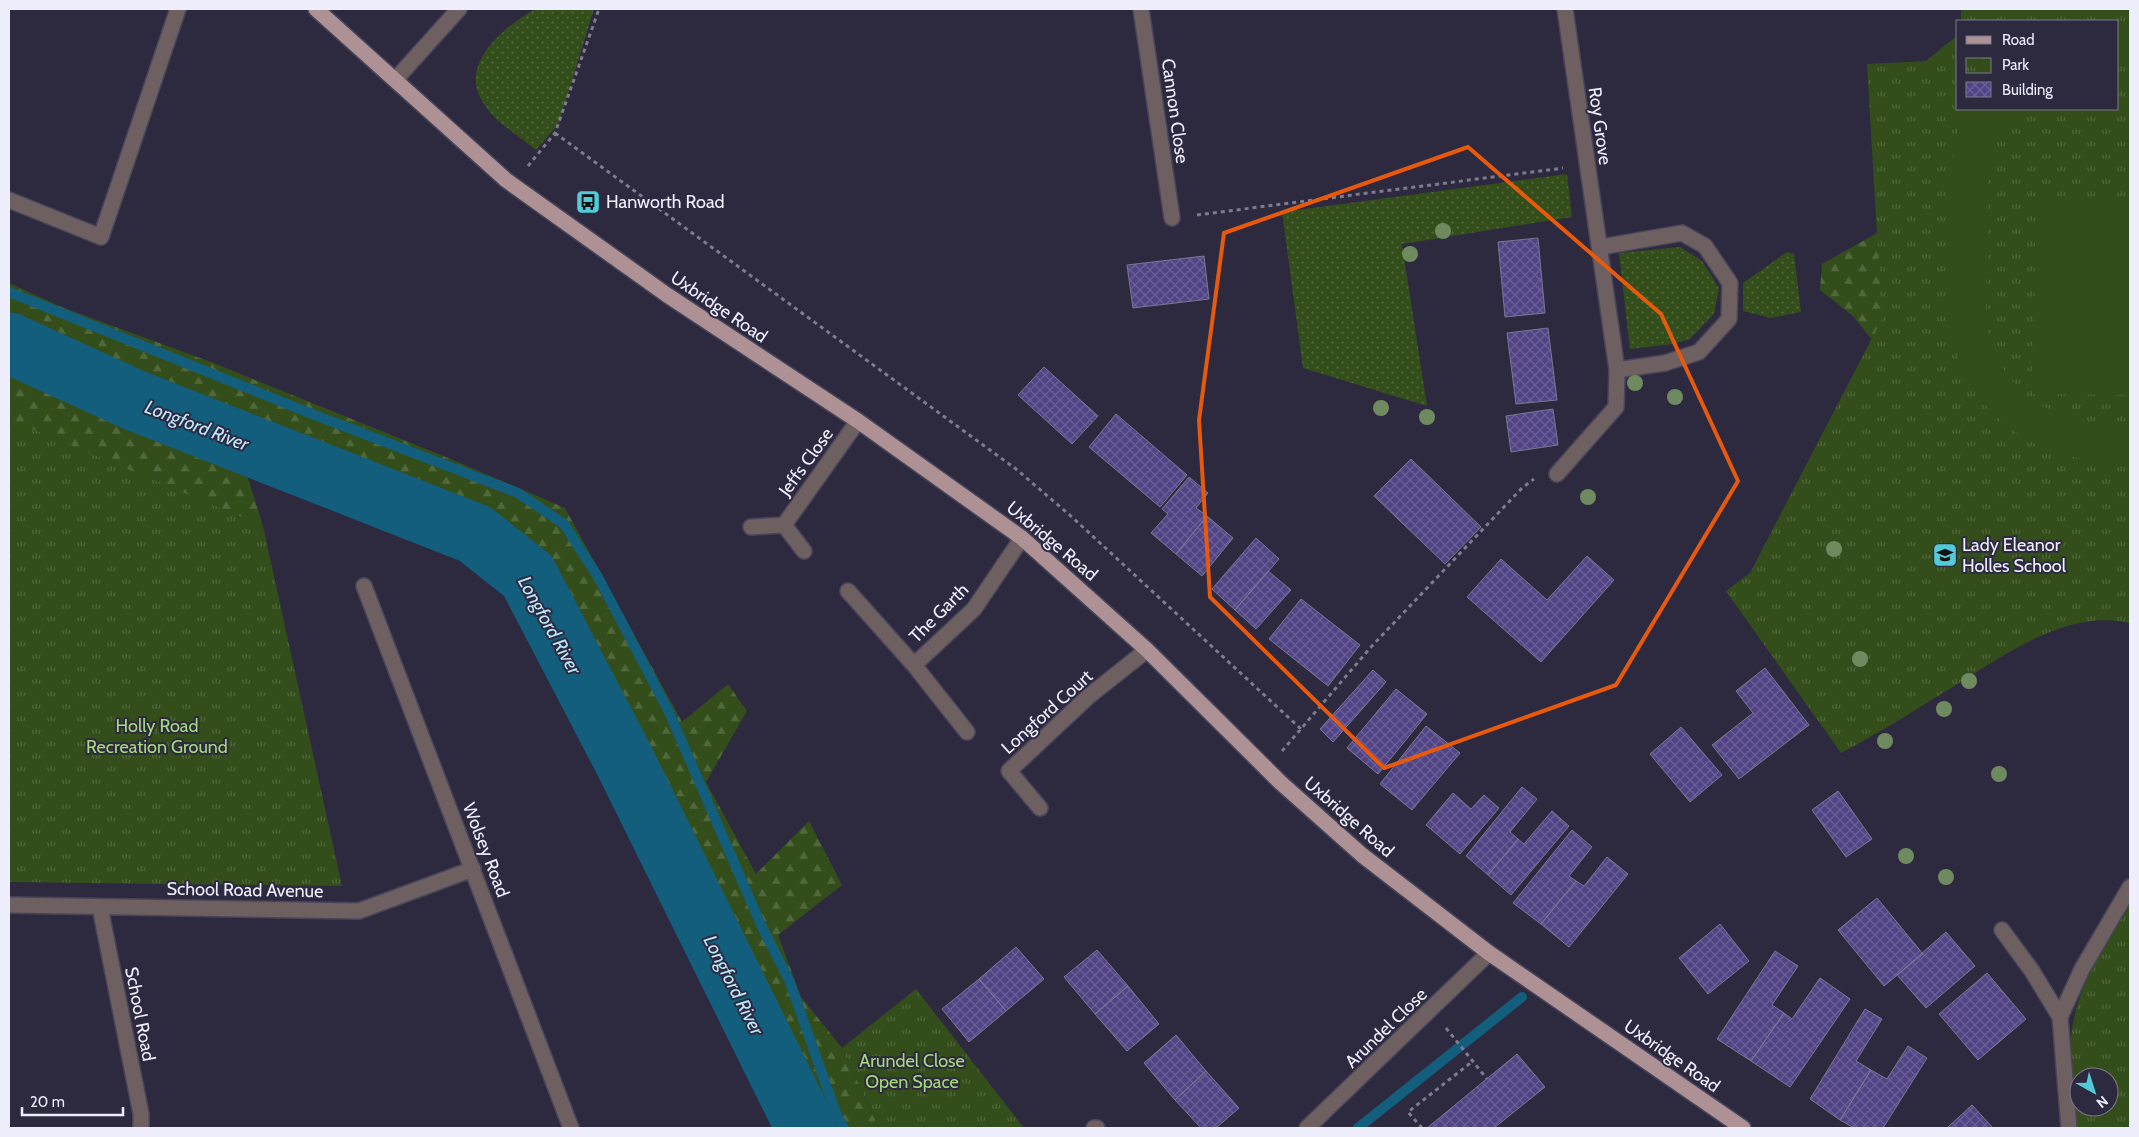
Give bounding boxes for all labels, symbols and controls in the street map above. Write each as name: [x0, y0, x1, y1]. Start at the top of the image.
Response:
legend: [1956, 20, 2119, 110]
text: Road: [2002, 31, 2035, 49]
text: Park: [2002, 56, 2029, 74]
street label: Cannon Close: [1157, 57, 1193, 165]
text: Building: [2002, 81, 2053, 99]
street label: Roy Grove: [1584, 86, 1616, 166]
bus stop icon: Hanworth Road: [575, 189, 601, 215]
place label: Hanworth Road: [606, 191, 725, 213]
street label: Uxbridge Road: [666, 267, 772, 347]
water label: Longford River: [142, 395, 253, 456]
street label: Jeffs Close: [773, 424, 838, 501]
street label: Uxbridge Road: [1002, 497, 1102, 585]
place label: Lady Eleanor Holles School: [1962, 534, 2067, 577]
school or university icon: Lady Eleanor Holles School: [1932, 542, 1958, 568]
water label: Longford River: [513, 572, 587, 680]
street label: The Garth: [905, 579, 973, 647]
street label: Longford Court: [997, 665, 1097, 759]
park label: Holly Road Recreation Ground: [86, 715, 228, 758]
street label: Uxbridge Road: [1299, 772, 1399, 862]
street label: Wolsey Road: [458, 800, 514, 900]
street label: School Road Avenue: [166, 878, 324, 902]
water label: Longford River: [699, 931, 769, 1040]
street label: School Road: [120, 965, 160, 1063]
street label: Arundel Close: [1340, 983, 1432, 1073]
street label: Uxbridge Road: [1620, 1015, 1724, 1097]
park label: Arundel Close Open Space: [859, 1050, 965, 1093]
north arrow: [2069, 1067, 2119, 1117]
scale bar: [22, 1084, 124, 1116]
text: N: [2093, 1092, 2112, 1112]
text: 20 m: [30, 1093, 65, 1111]

